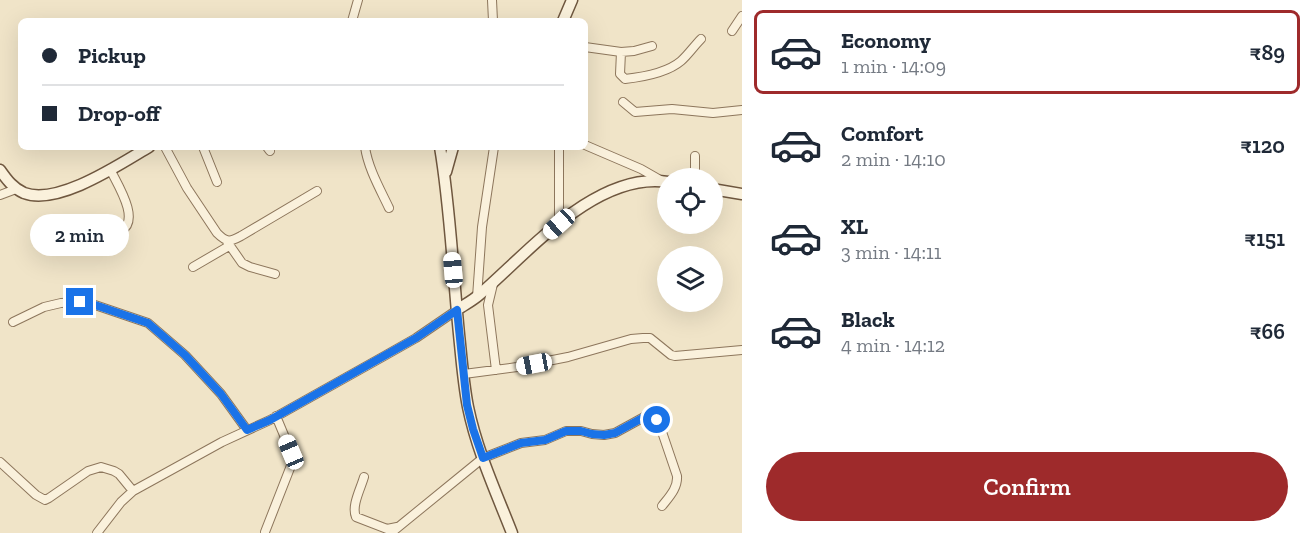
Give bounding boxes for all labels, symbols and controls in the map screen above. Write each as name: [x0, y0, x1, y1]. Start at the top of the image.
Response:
icon: car: [769, 25, 823, 79]
text: Economy: [841, 27, 931, 54]
text: ₹89: [1250, 39, 1285, 66]
text: Pickup: [78, 42, 146, 69]
text: 1 min · 14:09: [841, 54, 946, 78]
text: Drop-off: [78, 100, 160, 127]
icon: car: [769, 118, 823, 172]
text: Comfort: [841, 120, 923, 147]
text: ₹120: [1240, 132, 1285, 159]
text: 2 min · 14:10: [841, 147, 946, 171]
map controls: [657, 168, 723, 312]
button: locate: [657, 168, 723, 234]
car: [540, 205, 578, 243]
icon: car: [769, 211, 823, 265]
text: XL: [841, 213, 868, 240]
callout: 2 min: [31, 215, 130, 257]
text: 2 min: [55, 223, 104, 247]
text: ₹151: [1244, 225, 1285, 252]
text: 3 min · 14:11: [841, 240, 941, 264]
button: layers: [657, 246, 723, 312]
car: [442, 251, 464, 289]
route end: [66, 288, 93, 315]
icon: car: [769, 304, 823, 358]
text: Black: [841, 306, 895, 333]
text: ₹66: [1250, 318, 1285, 345]
text: 4 min · 14:12: [841, 333, 945, 357]
car: [515, 352, 553, 376]
route start: [643, 406, 670, 433]
car: [276, 432, 306, 472]
button: Confirm: [766, 452, 1288, 521]

